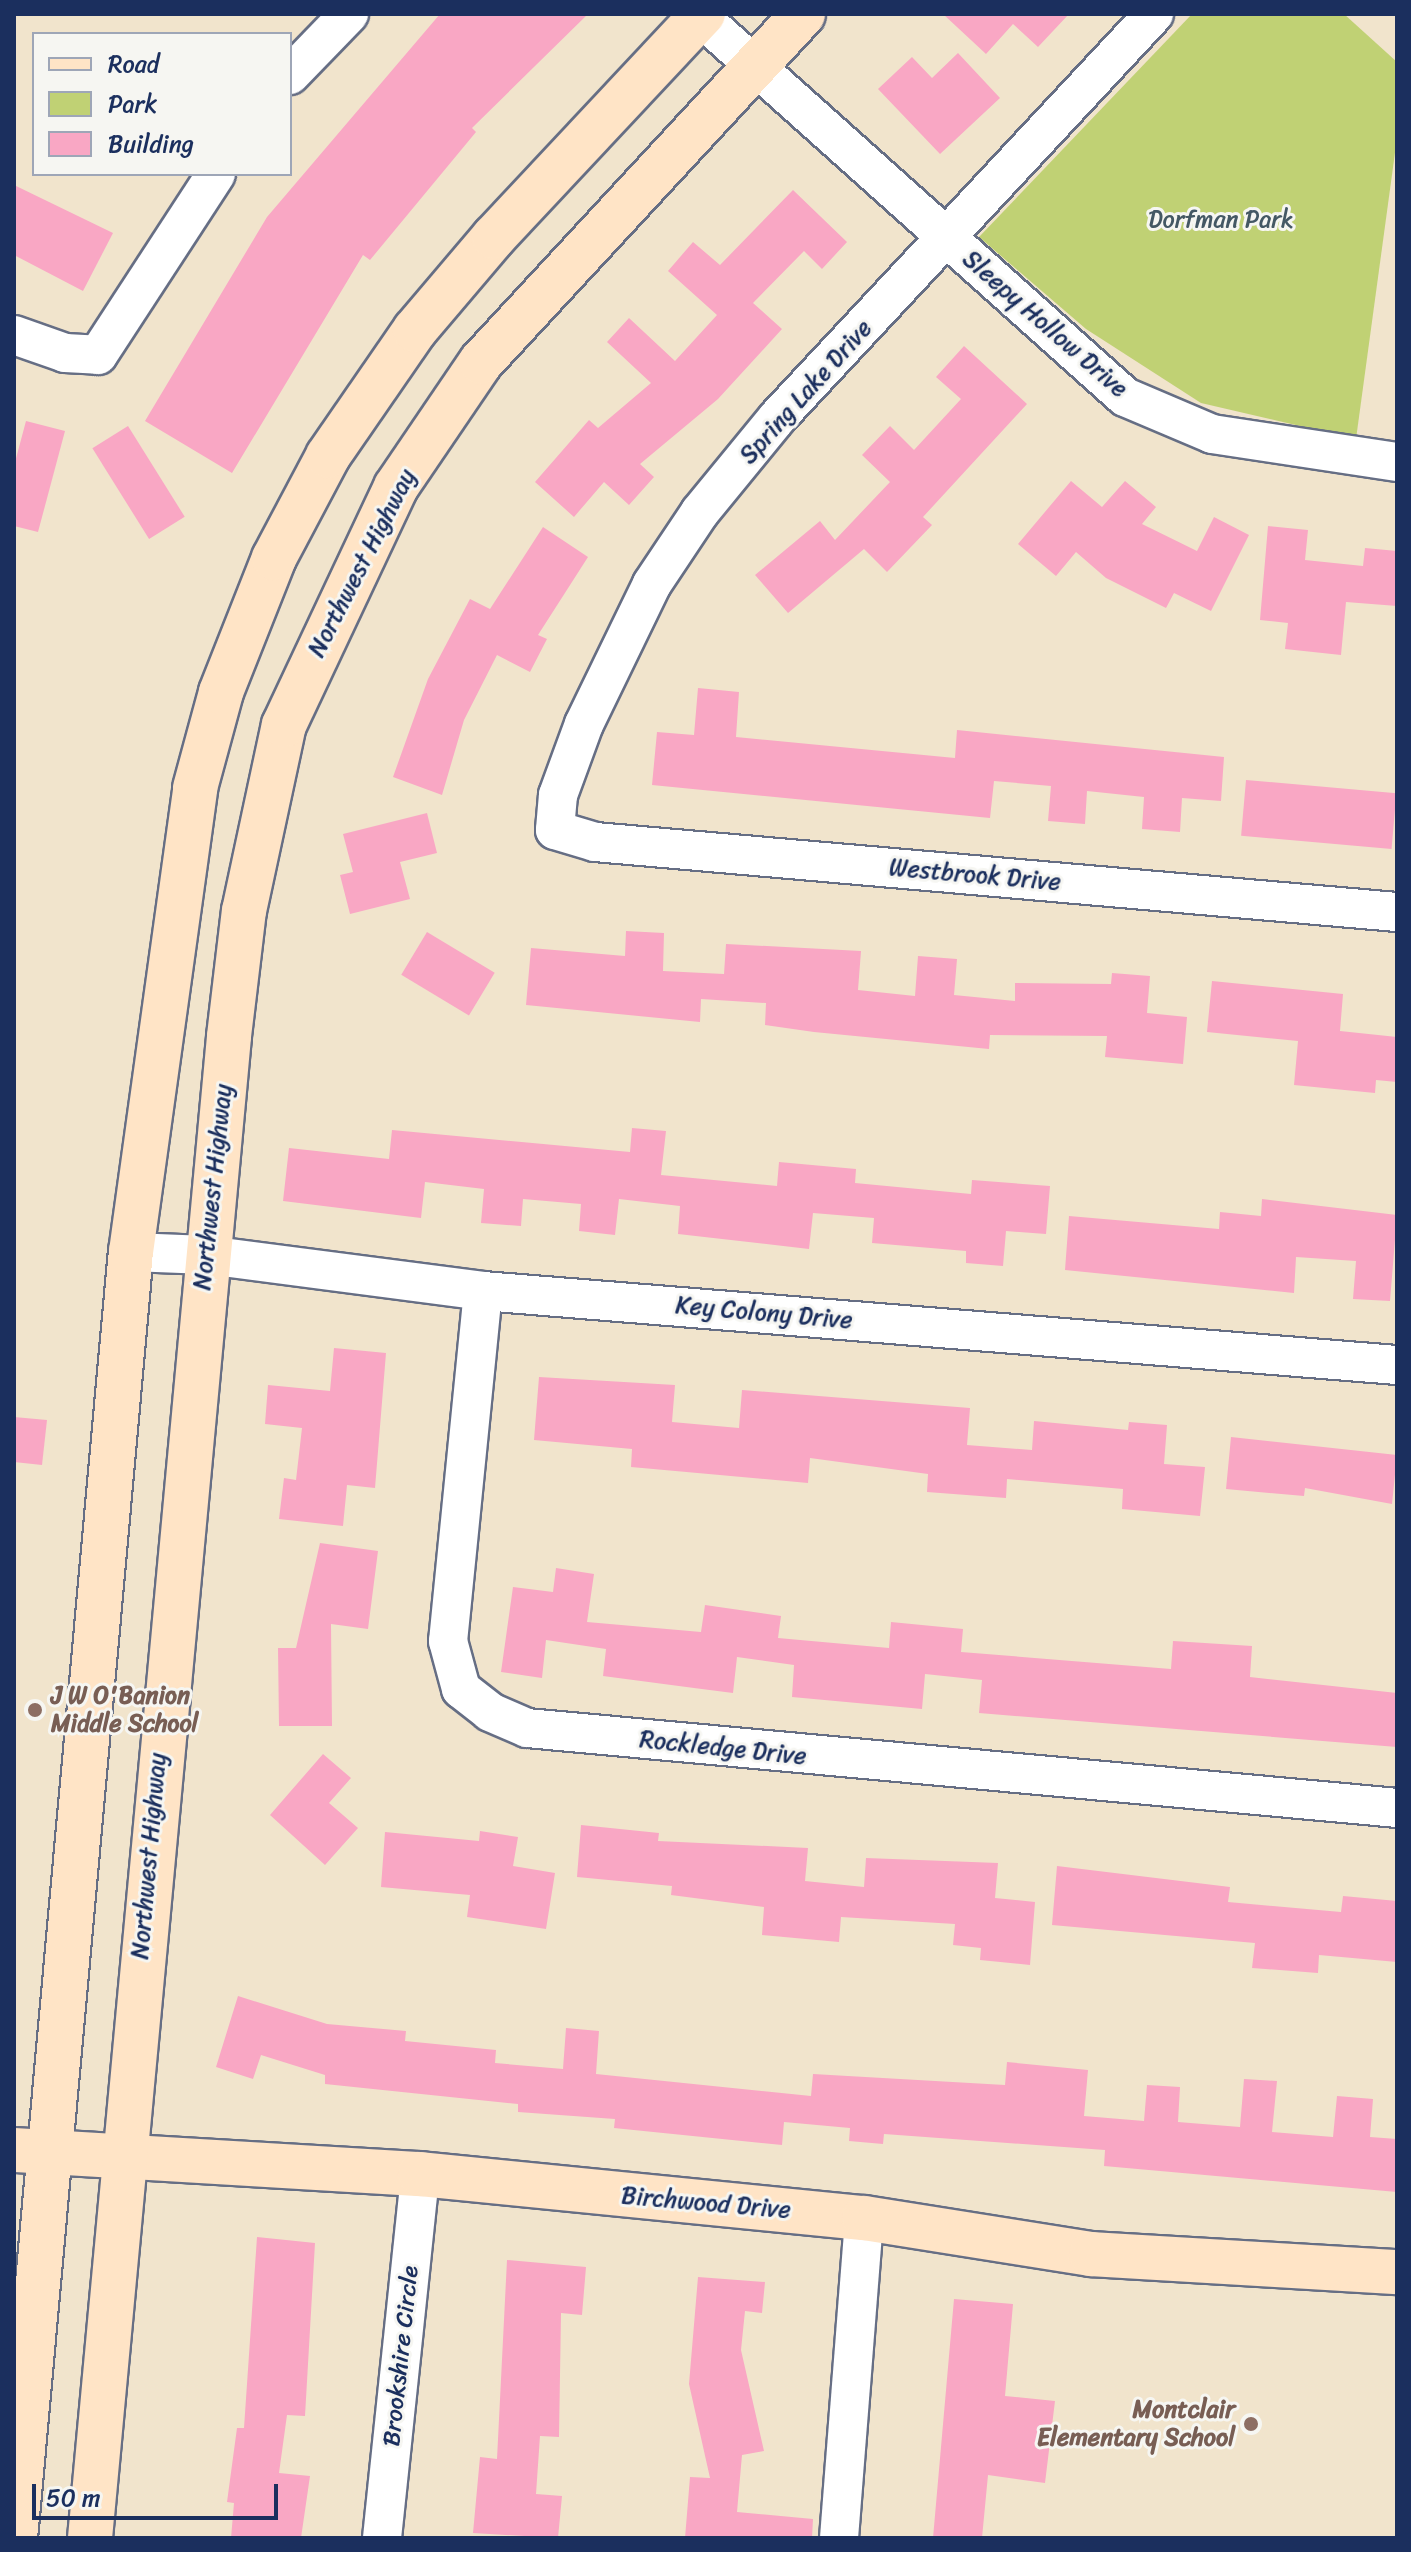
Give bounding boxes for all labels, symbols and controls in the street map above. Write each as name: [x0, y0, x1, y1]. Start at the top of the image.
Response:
legend: [32, 32, 292, 176]
text: Road: [108, 43, 159, 85]
text: Park: [108, 83, 157, 125]
text: Building: [108, 123, 194, 165]
park label: Dorfman Park: [1148, 206, 1294, 234]
street label: Sleepy Hollow Drive: [956, 244, 1134, 404]
street label: Spring Lake Drive: [734, 314, 878, 470]
street label: Northwest Highway: [302, 464, 422, 662]
street label: Westbrook Drive: [888, 853, 1062, 897]
street label: Northwest Highway: [188, 1083, 238, 1291]
street label: Key Colony Drive: [674, 1291, 854, 1335]
place label: J W O'Banion Middle School: [51, 1682, 199, 1738]
marker: J W O'Banion Middle School: [26, 1701, 44, 1719]
street label: Rockledge Drive: [638, 1725, 808, 1771]
street label: Northwest Highway: [126, 1752, 172, 1960]
street label: Birchwood Drive: [620, 2181, 792, 2225]
street label: Brookshire Circle: [377, 2264, 425, 2448]
place label: Montclair Elementary School: [1037, 2396, 1235, 2452]
marker: Montclair Elementary School: [1242, 2415, 1260, 2433]
scale bar: [36, 2468, 282, 2518]
text: 50 m: [46, 2477, 101, 2519]

